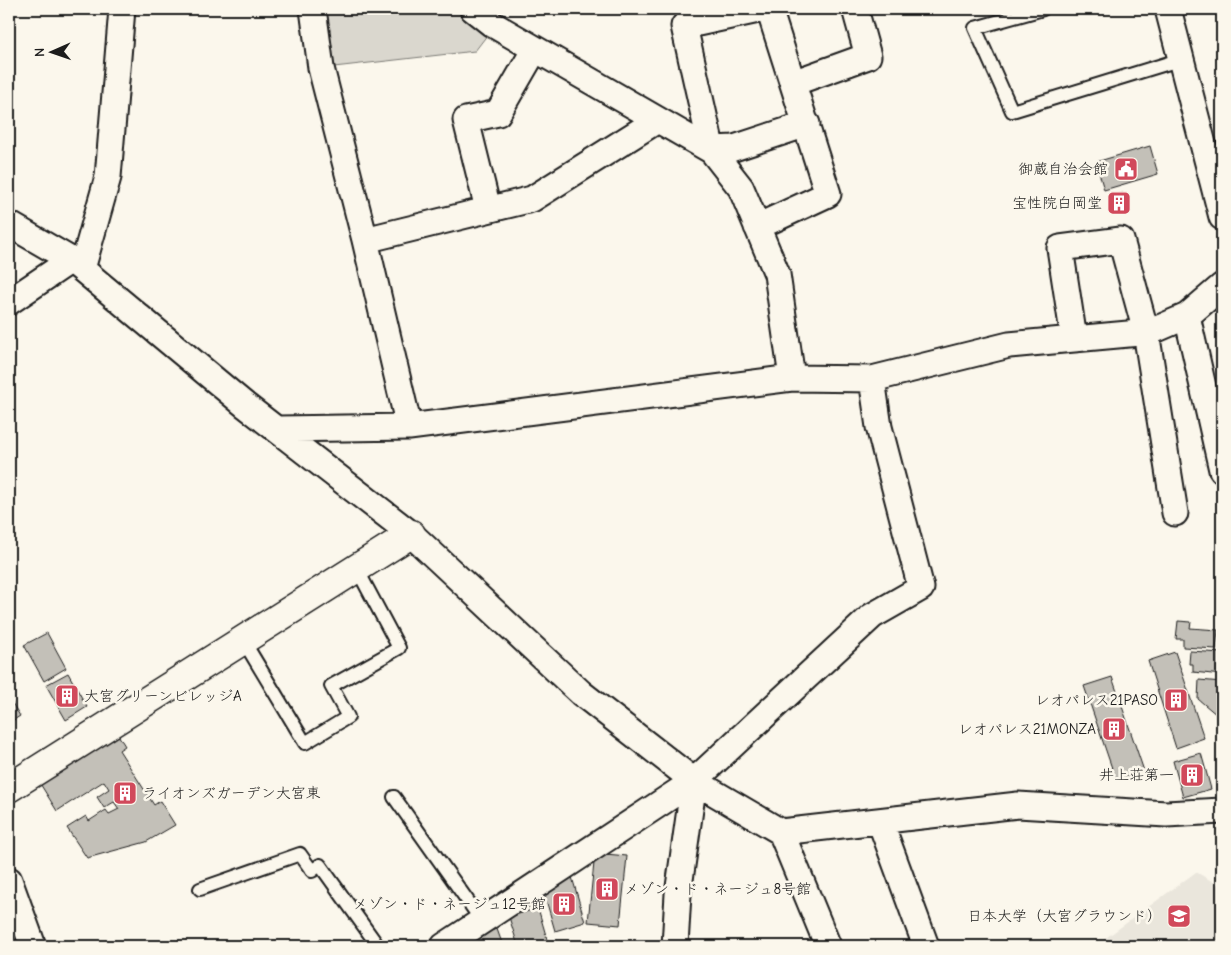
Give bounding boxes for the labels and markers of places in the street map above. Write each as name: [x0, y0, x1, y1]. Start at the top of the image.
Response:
public building icon: 御蔵自治会館: [1113, 156, 1139, 182]
place label: 御蔵自治会館: [1018, 160, 1108, 178]
building icon: 宝性院白岡堂: [1106, 190, 1132, 216]
place label: 宝性院白岡堂: [1012, 194, 1102, 212]
building icon: 大宮グリーンビレッジA: [54, 683, 80, 709]
place label: 大宮グリーンビレッジA: [84, 687, 242, 705]
building icon: レオパレス21PASO: [1163, 687, 1189, 713]
place label: レオパレス21PASO: [1035, 691, 1158, 709]
building icon: レオパレス21MONZA: [1101, 716, 1127, 742]
place label: レオパレス21MONZA: [958, 720, 1096, 738]
building icon: 井上荘第一: [1179, 762, 1205, 788]
place label: 井上荘第一: [1099, 766, 1174, 784]
building icon: ライオンズガーデン大宮東: [112, 780, 138, 806]
place label: ライオンズガーデン大宮東: [142, 784, 321, 802]
building icon: メゾン・ド・ネージュ8号館: [594, 876, 620, 902]
place label: メゾン・ド・ネージュ8号館: [624, 880, 811, 898]
building icon: メゾン・ド・ネージュ12号館: [551, 891, 577, 917]
place label: メゾン・ド・ネージュ12号館: [353, 895, 546, 913]
school or university icon: 日本大学（大宮グラウンド）: [1166, 903, 1192, 929]
place label: 日本大学（大宮グラウンド）: [967, 907, 1162, 925]

